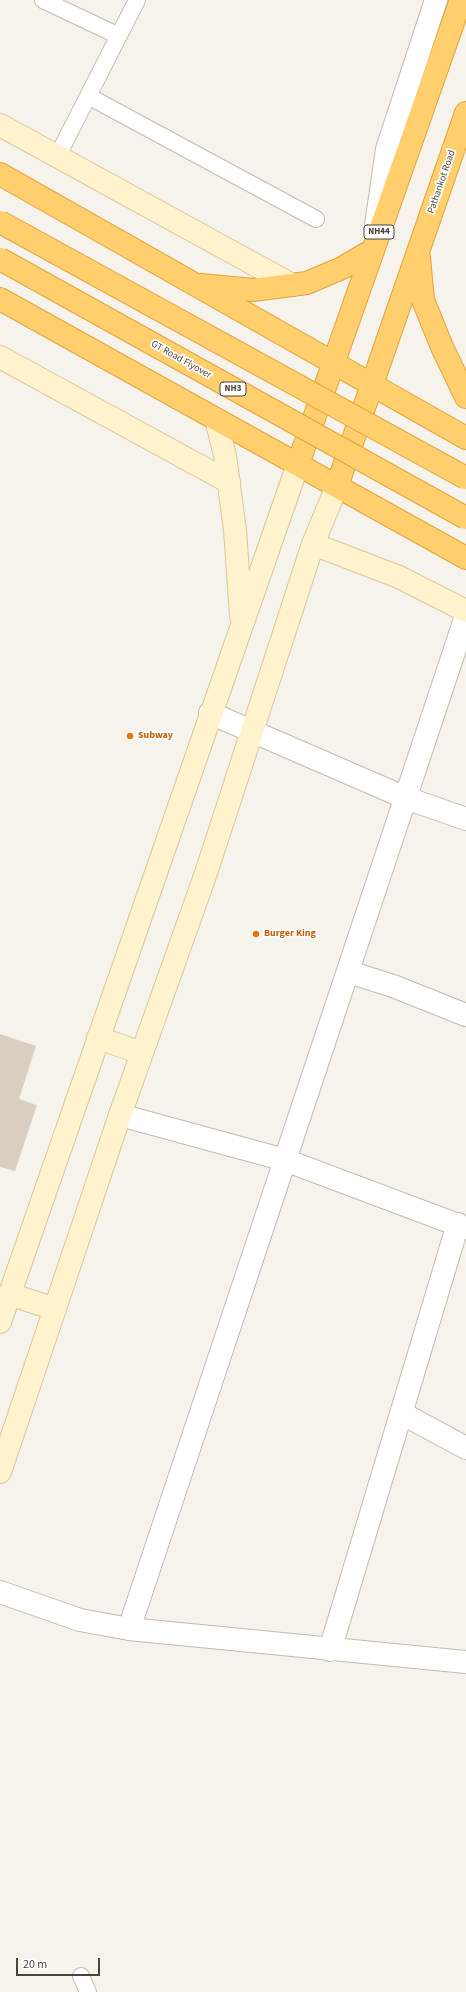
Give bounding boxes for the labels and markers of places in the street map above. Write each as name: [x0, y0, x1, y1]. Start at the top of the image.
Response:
place label: Subway: [138, 730, 173, 742]
marker: Subway: [125, 731, 135, 741]
place label: Burger King: [264, 928, 316, 940]
marker: Burger King: [251, 929, 261, 939]

